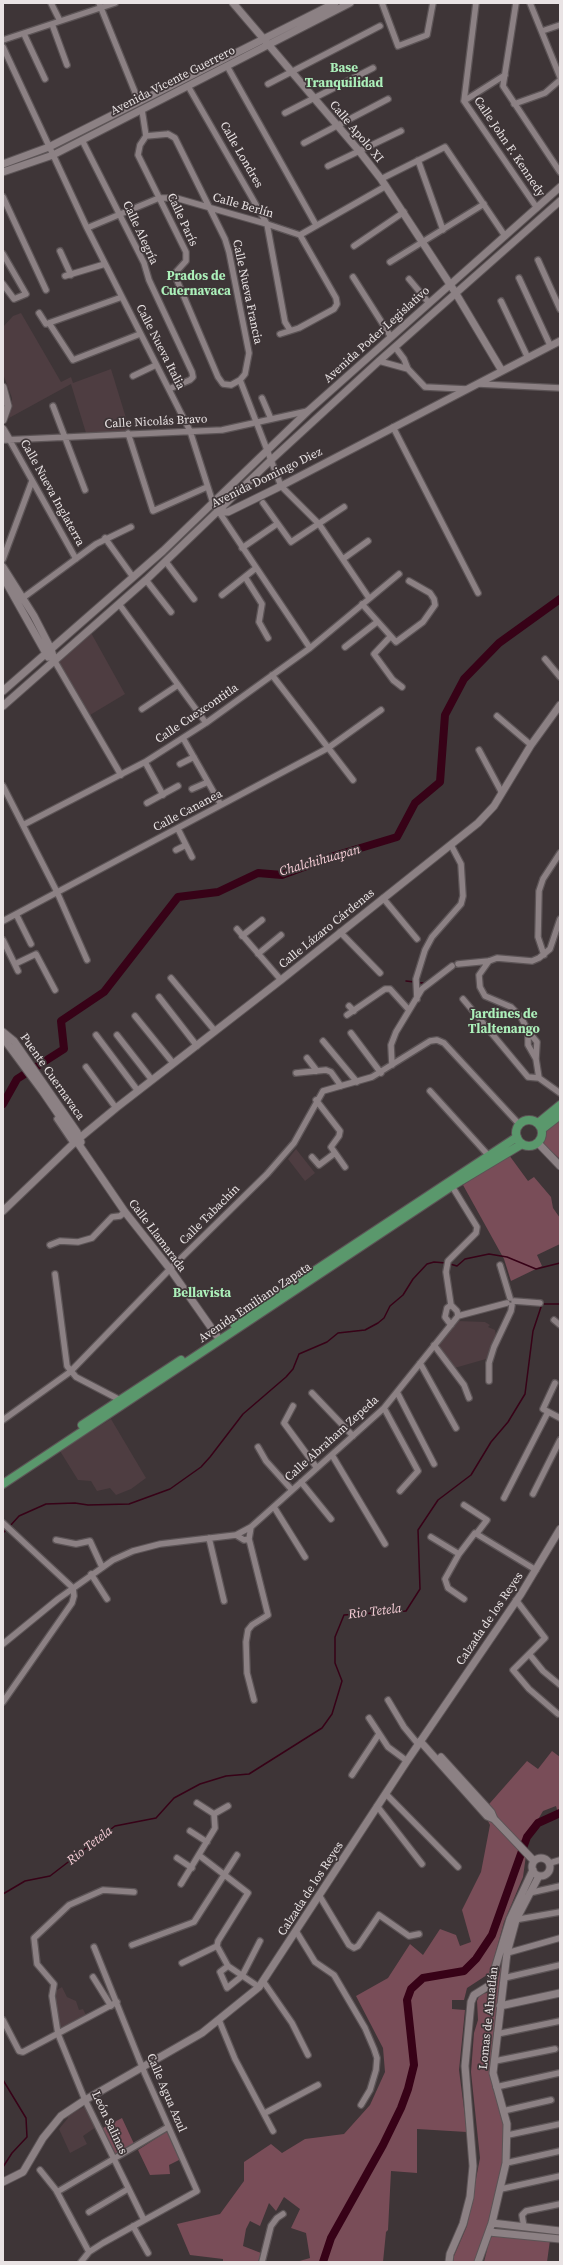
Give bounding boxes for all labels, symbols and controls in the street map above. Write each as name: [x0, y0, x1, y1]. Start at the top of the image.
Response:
street label: Avenida Vicente Guerrero: [108, 43, 238, 119]
district label: Base Tranquilidad: [305, 61, 383, 92]
street label: Calle John F. Kennedy: [470, 94, 548, 200]
street label: Calle Apolo XI: [326, 98, 386, 166]
street label: Calle Londres: [216, 119, 266, 191]
street label: Calle Berlín: [211, 190, 275, 222]
street label: Calle París: [163, 191, 201, 249]
street label: Calle Alegría: [119, 199, 161, 267]
street label: Calle Nueva Francia: [229, 238, 265, 346]
district label: Prados de Cuernavaca: [161, 269, 231, 300]
street label: Avenida Poder Legislativo: [321, 284, 433, 386]
street label: Calle Nueva Italia: [132, 302, 188, 392]
street label: Calle Nicolás Bravo: [104, 412, 208, 432]
street label: Calle Nueva Inglaterra: [17, 437, 87, 549]
street label: Avenida Domingo Diez: [209, 445, 325, 511]
street label: Calle Cuexcontitla: [153, 681, 241, 747]
street label: Calle Cananea: [151, 787, 225, 835]
water label: Chalchihuapan: [278, 842, 362, 880]
street label: Calle Lázaro Cárdenas: [276, 886, 378, 972]
district label: Jardines de Tlaltenango: [468, 1007, 540, 1038]
street label: Puente Cuernavaca: [17, 1031, 87, 1123]
street label: Calle Tabachín: [177, 1182, 243, 1248]
street label: Calle Llamarada: [125, 1197, 189, 1275]
street label: Avenida Emiliano Zapata: [196, 1260, 314, 1346]
district label: Bellavista: [173, 1286, 231, 1302]
street label: Calle Abraham Zepeda: [282, 1393, 382, 1485]
street label: Calzada de los Reyes: [453, 1570, 527, 1668]
water label: Rio Tetela: [347, 1601, 403, 1623]
water label: Rio Tetela: [64, 1823, 116, 1869]
street label: Calzada de los Reyes: [275, 1839, 347, 1939]
street label: Lomas de Ahuatlán: [476, 1966, 502, 2070]
street label: Calle Agua Azul: [143, 2052, 189, 2134]
street label: León Salinas: [88, 2089, 130, 2157]

